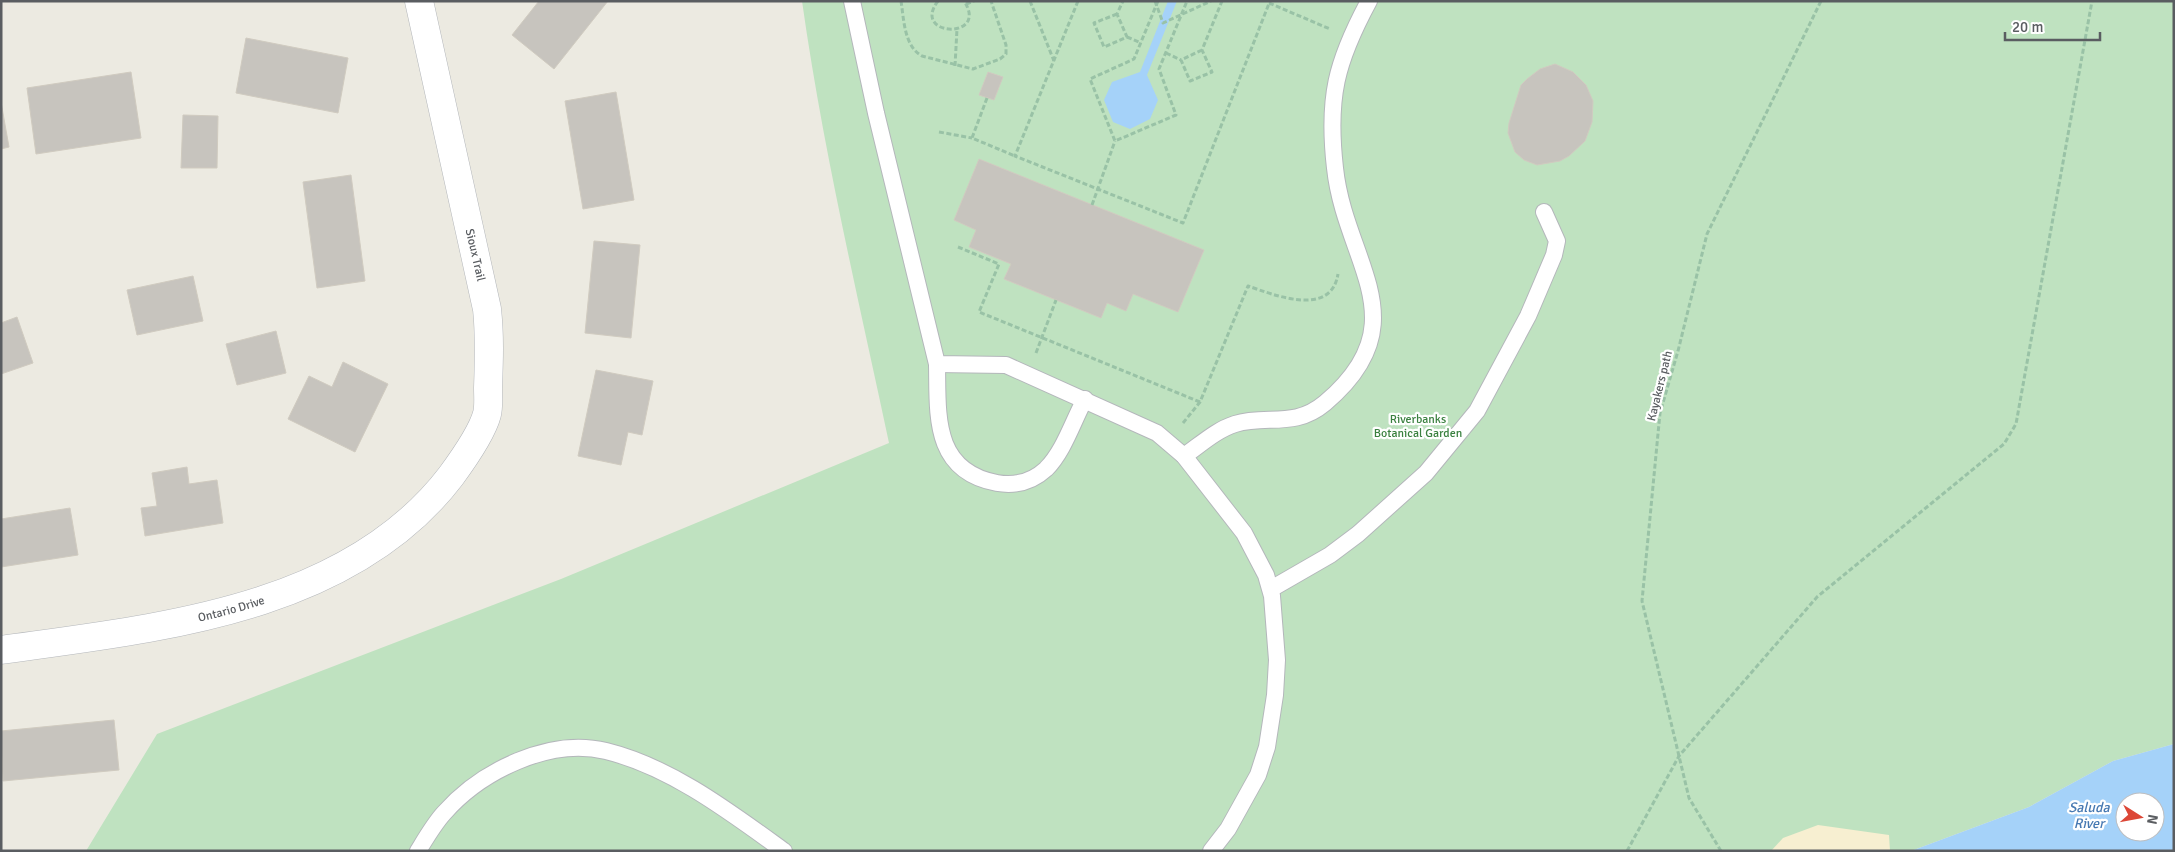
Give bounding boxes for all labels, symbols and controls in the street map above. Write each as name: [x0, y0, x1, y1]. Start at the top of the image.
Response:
scale bar: [2005, 10, 2100, 42]
text: 20 m: [2012, 18, 2043, 36]
street label: Sioux Trail: [462, 227, 488, 283]
street label: Kayakers path: [1644, 349, 1676, 423]
park label: Riverbanks Botanical Garden: [1374, 412, 1462, 441]
street label: Ontario Drive: [196, 593, 266, 625]
north arrow: [2115, 792, 2165, 842]
water label: Saluda River: [2068, 799, 2110, 832]
text: N: [2143, 813, 2162, 826]

